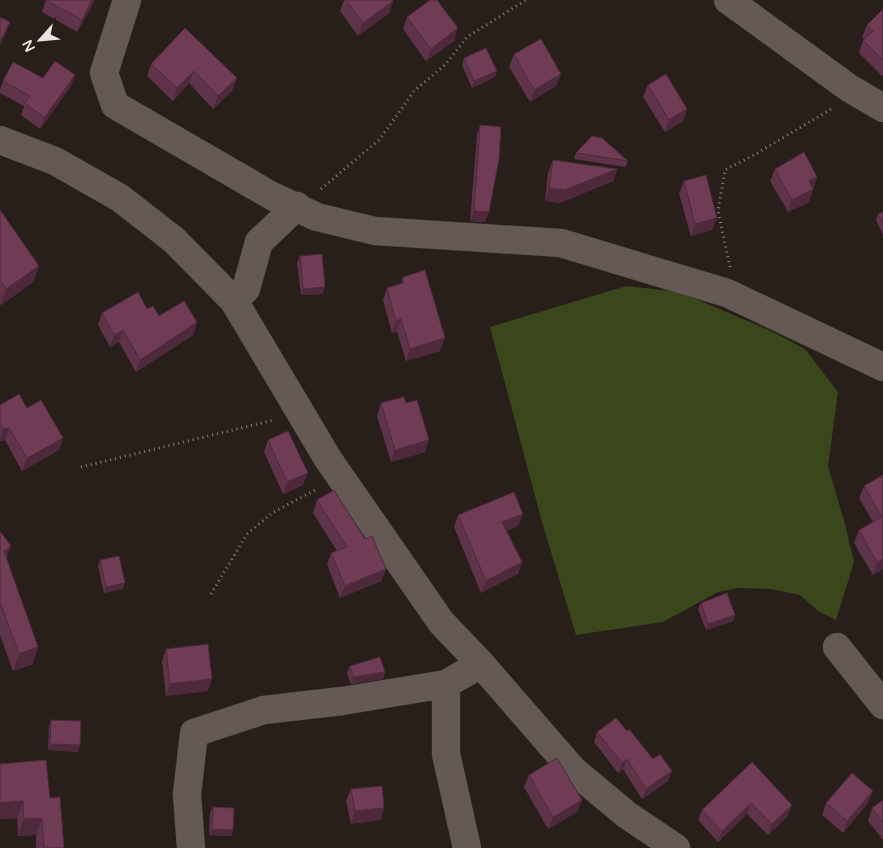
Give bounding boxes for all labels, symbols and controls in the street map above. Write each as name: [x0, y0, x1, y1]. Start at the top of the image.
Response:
north arrow: [15, 15, 65, 65]
text: N: [19, 37, 39, 55]

